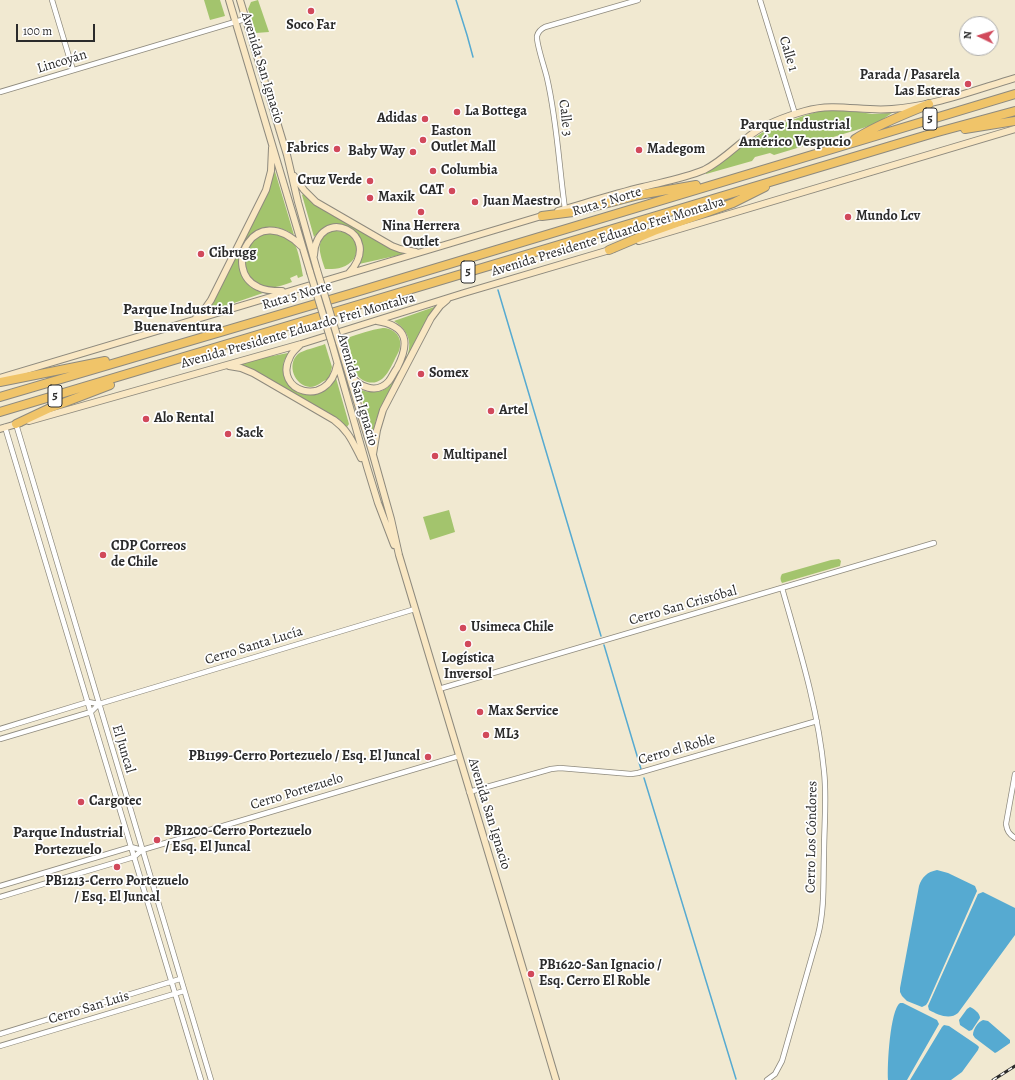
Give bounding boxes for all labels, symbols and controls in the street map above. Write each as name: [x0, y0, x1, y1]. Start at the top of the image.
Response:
marker: Soco Far: [306, 6, 316, 16]
street label: Avenida San Ignacio: [237, 10, 287, 126]
scale bar: [18, 16, 97, 42]
north arrow: [959, 16, 999, 56]
place label: Soco Far: [286, 18, 336, 34]
text: 100 m: [23, 23, 52, 39]
text: N: [960, 31, 975, 40]
street label: Calle 1: [775, 34, 801, 74]
street label: Lincoyán: [35, 46, 89, 78]
place label: Parada / Pasarela Las Esteras: [860, 68, 960, 100]
marker: Parada / Pasarela Las Esteras: [963, 79, 973, 89]
street label: Calle 3: [554, 99, 576, 137]
place label: La Bottega: [465, 104, 527, 120]
marker: La Bottega: [452, 107, 462, 117]
road number: 5: [923, 108, 937, 130]
place label: Adidas: [377, 111, 417, 127]
marker: Adidas: [420, 114, 430, 124]
district label: Parque Industrial Américo Vespucio: [739, 116, 851, 151]
place label: Easton Outlet Mall: [431, 124, 496, 156]
marker: Easton Outlet Mall: [418, 135, 428, 145]
place label: Fabrics: [287, 141, 329, 157]
place label: Madegom: [647, 142, 705, 158]
marker: Fabrics: [332, 144, 342, 154]
place label: Baby Way: [348, 144, 405, 160]
marker: Madegom: [634, 145, 644, 155]
marker: Baby Way: [408, 147, 418, 157]
place label: Columbia: [441, 163, 498, 179]
marker: Columbia: [428, 166, 438, 176]
place label: Cruz Verde: [297, 173, 362, 189]
marker: Cruz Verde: [365, 176, 375, 186]
place label: CAT: [419, 183, 444, 199]
street label: Ruta 5 Norte: [570, 184, 644, 220]
marker: CAT: [447, 186, 457, 196]
place label: Maxik: [378, 190, 415, 206]
marker: Maxik: [365, 193, 375, 203]
street label: Avenida Presidente Eduardo Frei Montalva: [489, 193, 727, 281]
place label: Juan Maestro: [483, 194, 560, 210]
marker: Juan Maestro: [470, 197, 480, 207]
marker: Nina Herrera Outlet: [416, 207, 426, 217]
place label: Mundo Lcv: [856, 209, 920, 225]
marker: Mundo Lcv: [843, 212, 853, 222]
place label: Nina Herrera Outlet: [382, 219, 460, 252]
place label: Cibrugg: [209, 246, 256, 262]
marker: Cibrugg: [196, 249, 206, 259]
road number: 5: [461, 261, 475, 283]
street label: Ruta 5 Norte: [260, 278, 334, 314]
street label: Avenida Presidente Eduardo Frei Montalva: [179, 289, 417, 373]
district label: Parque Industrial Buenaventura: [123, 301, 233, 336]
street label: Avenida San Ignacio: [333, 332, 381, 448]
place label: Somex: [429, 366, 469, 382]
marker: Somex: [416, 369, 426, 379]
road number: 5: [48, 385, 62, 407]
place label: Artel: [499, 403, 528, 419]
marker: Artel: [486, 406, 496, 416]
place label: Alo Rental: [154, 411, 214, 427]
marker: Alo Rental: [141, 414, 151, 424]
place label: Sack: [236, 426, 263, 442]
marker: Sack: [223, 429, 233, 439]
place label: Multipanel: [443, 448, 507, 464]
marker: Multipanel: [430, 451, 440, 461]
place label: CDP Correos de Chile: [111, 539, 186, 572]
marker: CDP Correos de Chile: [98, 550, 108, 560]
street label: Cerro San Cristóbal: [627, 583, 739, 629]
place label: Usimeca Chile: [471, 620, 554, 636]
street label: Cerro Santa Lucía: [203, 623, 305, 669]
marker: Usimeca Chile: [458, 623, 468, 633]
marker: Logística Inversol: [463, 639, 473, 649]
place label: Logística Inversol: [442, 651, 494, 684]
place label: Max Service: [488, 704, 558, 720]
marker: Max Service: [475, 707, 485, 717]
street label: El Juncal: [108, 723, 138, 775]
place label: ML3: [494, 727, 519, 743]
marker: ML3: [481, 730, 491, 740]
street label: Cerro el Roble: [636, 731, 718, 769]
place label: PB1199-Cerro Portezuelo / Esq. El Juncal: [188, 749, 420, 765]
marker: PB1199-Cerro Portezuelo / Esq. El Juncal: [423, 752, 433, 762]
street label: Avenida San Ignacio: [464, 756, 514, 872]
street label: Cerro Portezuelo: [249, 770, 345, 814]
street label: Cerro Los Cóndores: [803, 781, 821, 893]
place label: Cargotec: [89, 794, 142, 810]
marker: Cargotec: [76, 797, 86, 807]
district label: Parque Industrial Portezuelo: [13, 824, 123, 859]
place label: PB1200-Cerro Portezuelo / Esq. El Juncal: [165, 824, 312, 856]
marker: PB1200-Cerro Portezuelo / Esq. El Juncal: [152, 835, 162, 845]
marker: PB1213-Cerro Portezuelo / Esq. El Juncal: [112, 862, 122, 872]
place label: PB1213-Cerro Portezuelo / Esq. El Juncal: [45, 874, 189, 906]
place label: PB1620-San Ignacio / Esq. Cerro El Roble: [539, 958, 662, 990]
marker: PB1620-San Ignacio / Esq. Cerro El Roble: [526, 969, 536, 979]
street label: Cerro San Luis: [47, 988, 131, 1028]

